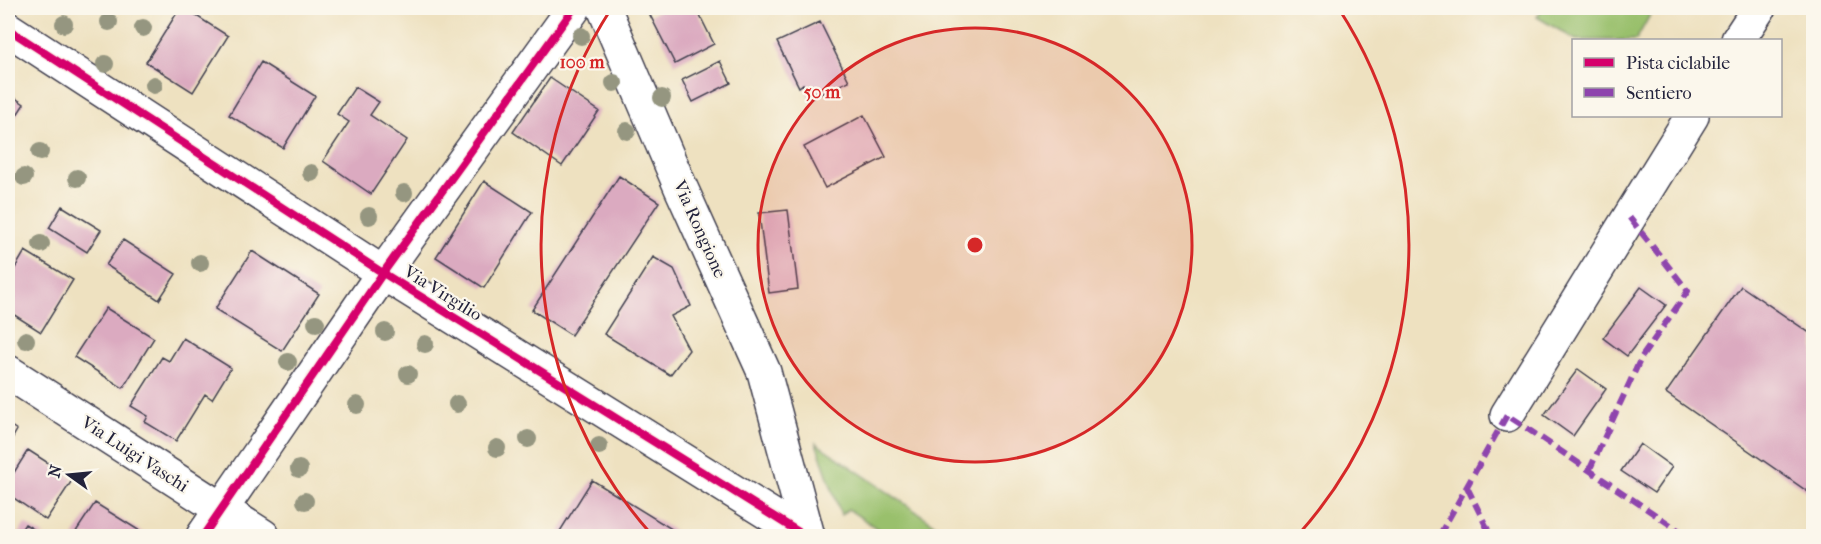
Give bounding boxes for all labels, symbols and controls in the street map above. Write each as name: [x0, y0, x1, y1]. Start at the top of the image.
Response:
legend: [1572, 39, 1782, 117]
text: 100 m: [559, 52, 606, 73]
text: Pista ciclabile: [1626, 53, 1730, 74]
text: 50 m: [804, 82, 841, 103]
text: Sentiero: [1626, 83, 1692, 104]
street label: Via Rongione: [668, 176, 730, 281]
centre of rings: [965, 235, 985, 255]
street label: Via Virgilio: [399, 261, 486, 326]
street label: Via Luigi Vaschi: [77, 412, 193, 497]
north arrow: [39, 445, 99, 505]
text: N: [44, 462, 66, 480]

